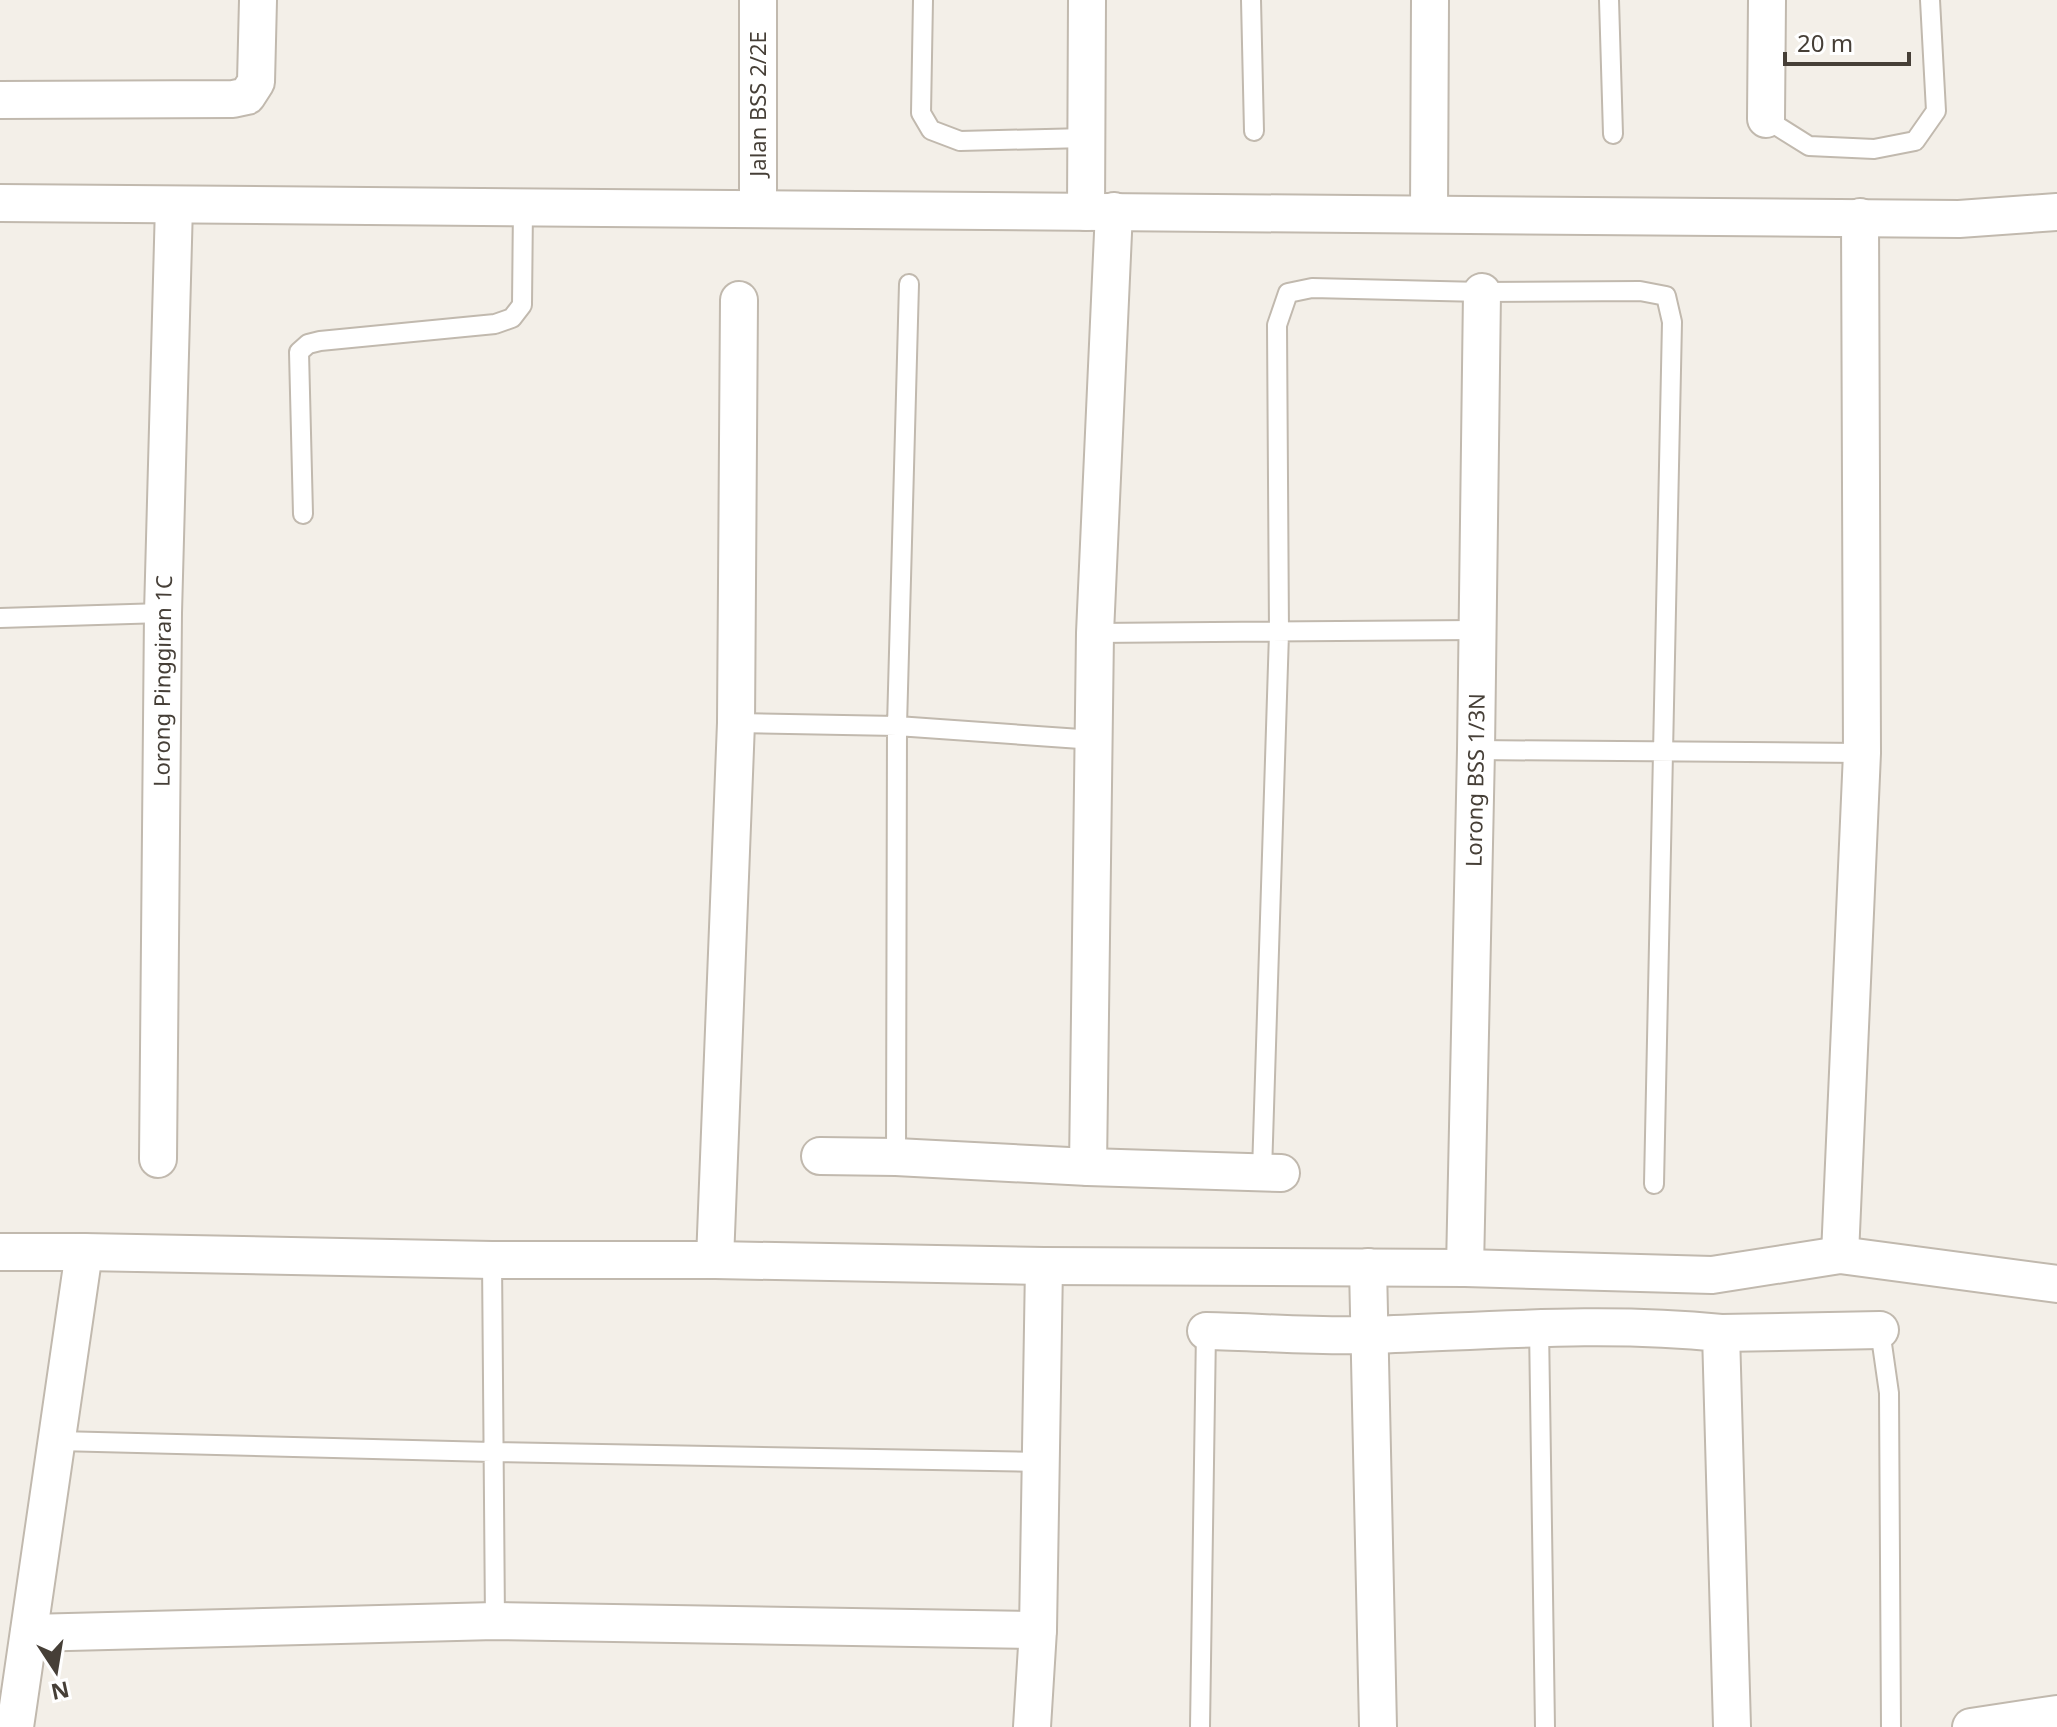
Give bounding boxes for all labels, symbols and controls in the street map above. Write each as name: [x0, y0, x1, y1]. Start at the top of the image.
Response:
scale bar: [1785, 16, 1909, 66]
text: 20 m: [1797, 26, 1853, 59]
street label: Jalan BSS 2/2E: [742, 31, 772, 179]
street label: Lorong Pinggiran 1C: [145, 575, 178, 787]
street label: Lorong BSS 1/3N: [1458, 693, 1491, 867]
north arrow: [16, 1631, 96, 1711]
text: N: [48, 1675, 72, 1708]

